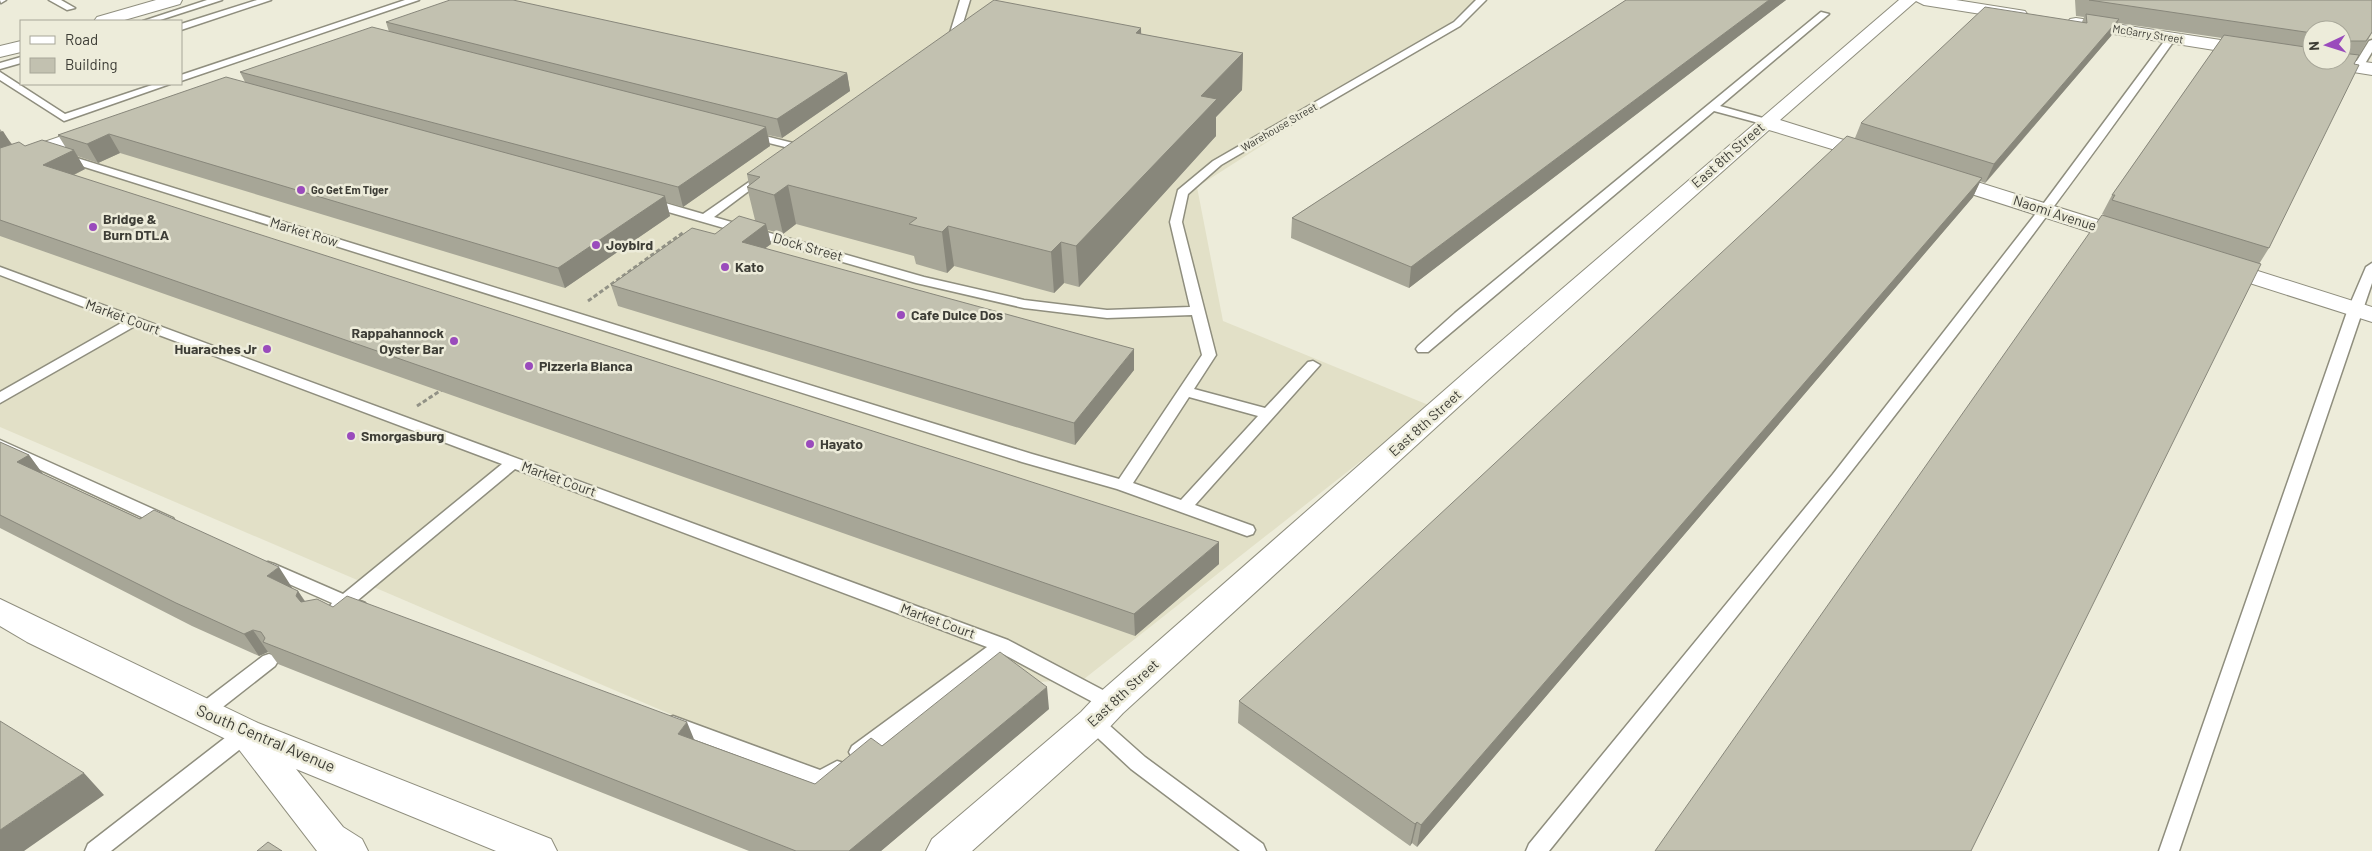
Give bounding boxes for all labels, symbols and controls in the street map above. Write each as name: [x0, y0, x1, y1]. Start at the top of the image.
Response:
legend: [20, 20, 182, 85]
north arrow: [2302, 20, 2352, 70]
street label: McGarry Street: [2112, 21, 2184, 46]
text: Road: [65, 30, 98, 48]
text: N: [2305, 41, 2322, 51]
text: Building: [65, 55, 118, 73]
street label: Warehouse Street: [1238, 100, 1319, 154]
street label: East 8th Street: [1688, 118, 1768, 191]
place label: Go Get Em Tiger: [311, 183, 389, 196]
marker: Go Get Em Tiger: [295, 184, 307, 196]
street label: Naomi Avenue: [2011, 191, 2099, 234]
place label: Bridge & Burn DTLA: [103, 210, 170, 243]
street label: Market Row: [268, 213, 340, 250]
marker: Bridge & Burn DTLA: [87, 221, 99, 233]
street label: Dock Street: [771, 228, 845, 265]
place label: Joybird: [606, 236, 653, 253]
marker: Joybird: [590, 239, 602, 251]
place label: Kato: [735, 258, 764, 275]
marker: Kato: [719, 261, 731, 273]
street label: Market Court: [83, 295, 163, 338]
place label: Cafe Dulce Dos: [911, 306, 1003, 323]
marker: Cafe Dulce Dos: [895, 309, 907, 321]
place label: Rappahannock Oyster Bar: [352, 324, 445, 357]
marker: Rappahannock Oyster Bar: [448, 335, 460, 347]
place label: Huaraches Jr: [174, 340, 258, 357]
marker: Huaraches Jr: [261, 343, 273, 355]
place label: Pizzeria Bianca: [539, 357, 633, 374]
marker: Pizzeria Bianca: [523, 360, 535, 372]
street label: East 8th Street: [1385, 386, 1464, 459]
place label: Smorgasburg: [361, 427, 445, 444]
marker: Smorgasburg: [345, 430, 357, 442]
place label: Hayato: [820, 435, 863, 452]
marker: Hayato: [804, 438, 816, 450]
street label: Market Court: [519, 457, 599, 500]
street label: Market Court: [898, 599, 978, 642]
street label: East 8th Street: [1084, 655, 1162, 730]
street label: South Central Avenue: [194, 700, 338, 775]

